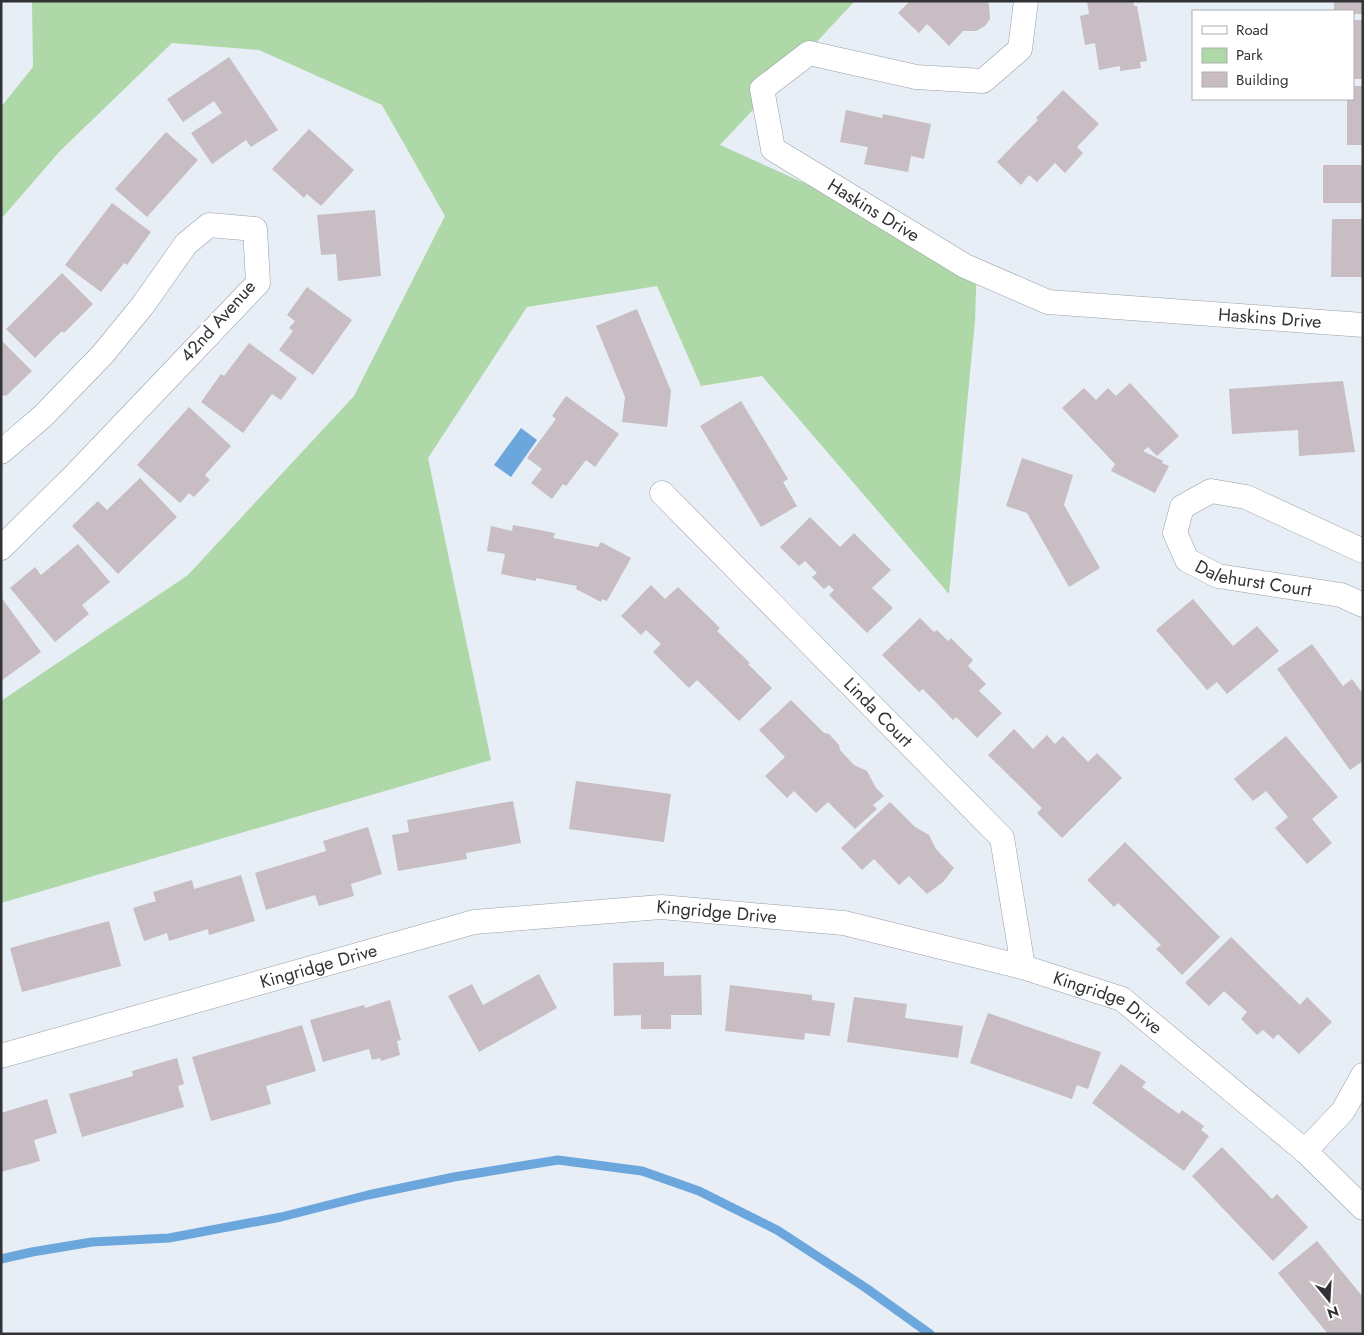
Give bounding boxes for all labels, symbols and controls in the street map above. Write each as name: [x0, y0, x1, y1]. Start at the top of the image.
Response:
legend: [1192, 10, 1354, 100]
text: Road: [1236, 19, 1268, 41]
text: Park: [1236, 44, 1263, 66]
text: Building: [1236, 69, 1288, 91]
street label: Haskins Drive: [823, 172, 925, 248]
street label: 42nd Avenue: [174, 274, 262, 368]
street label: Haskins Drive: [1217, 301, 1322, 335]
street label: Dalehurst Court: [1191, 553, 1314, 603]
street label: Linda Court: [838, 672, 919, 754]
street label: Kingridge Drive: [655, 894, 778, 930]
street label: Kingridge Drive: [257, 937, 380, 995]
street label: Kingridge Drive: [1050, 965, 1168, 1040]
north arrow: [1304, 1275, 1354, 1325]
text: N: [1325, 1301, 1341, 1324]

